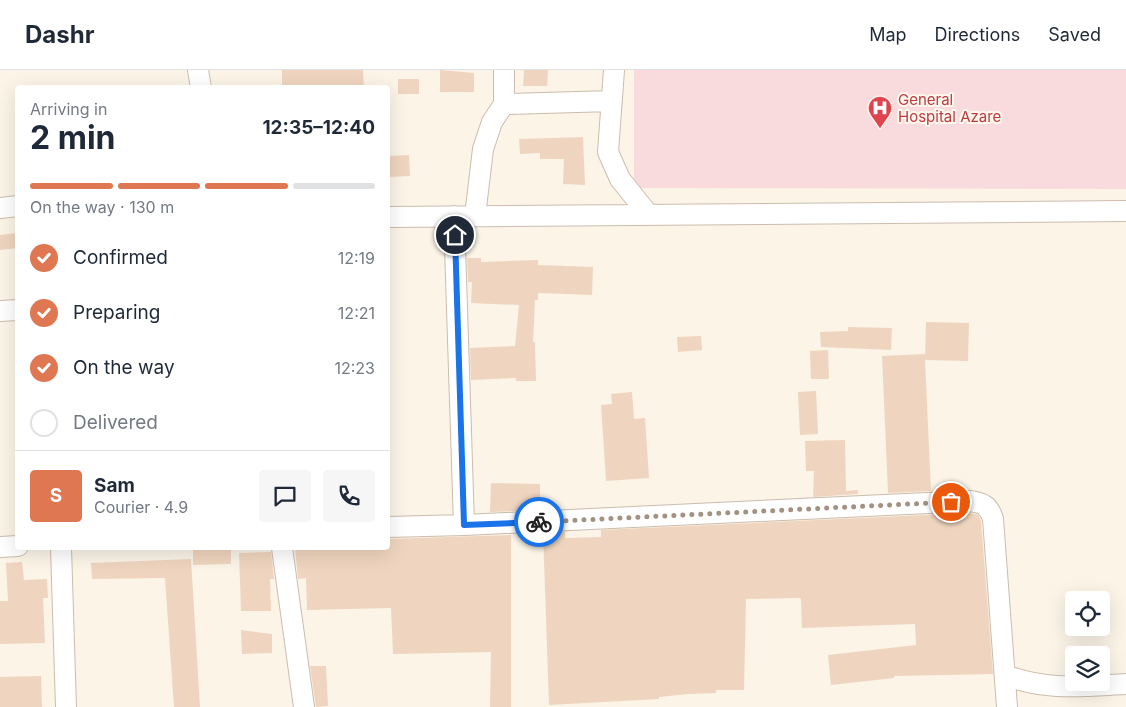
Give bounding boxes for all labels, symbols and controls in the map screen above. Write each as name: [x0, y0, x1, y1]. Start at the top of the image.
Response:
text: Dashr: [25, 20, 94, 49]
text: Map: [869, 24, 907, 45]
text: Directions: [935, 24, 1020, 45]
text: Saved: [1048, 24, 1101, 45]
place label: General Hospital Azare: [898, 90, 1001, 126]
hospital icon: General Hospital Azare: [867, 95, 893, 129]
text: Arriving in: [30, 99, 107, 119]
text: 12:35–12:40: [262, 116, 375, 139]
text: 2 min: [30, 118, 116, 157]
text: On the way · 130 m: [30, 197, 174, 217]
pin: [434, 214, 476, 256]
icon: home: [441, 221, 469, 249]
icon: check: [30, 244, 58, 272]
text: Confirmed: [73, 246, 168, 269]
text: 12:19: [338, 248, 375, 268]
icon: check: [30, 299, 58, 327]
text: Preparing: [73, 301, 160, 324]
text: 12:21: [338, 303, 375, 323]
icon: check: [30, 354, 58, 382]
text: On the way: [73, 356, 175, 379]
text: 12:23: [334, 358, 375, 378]
text: Delivered: [73, 411, 158, 434]
button: chat: [259, 470, 311, 522]
button: phone: [323, 470, 375, 522]
text: Sam: [94, 474, 135, 497]
pin: [930, 481, 972, 523]
text: S: [50, 484, 62, 507]
icon: bag: [937, 488, 965, 516]
text: Courier · 4.9: [94, 497, 188, 517]
courier: [514, 497, 564, 547]
icon: bike: [525, 508, 553, 536]
map controls: [1065, 591, 1110, 691]
button: locate: [1065, 591, 1110, 636]
button: layers: [1065, 646, 1110, 691]

